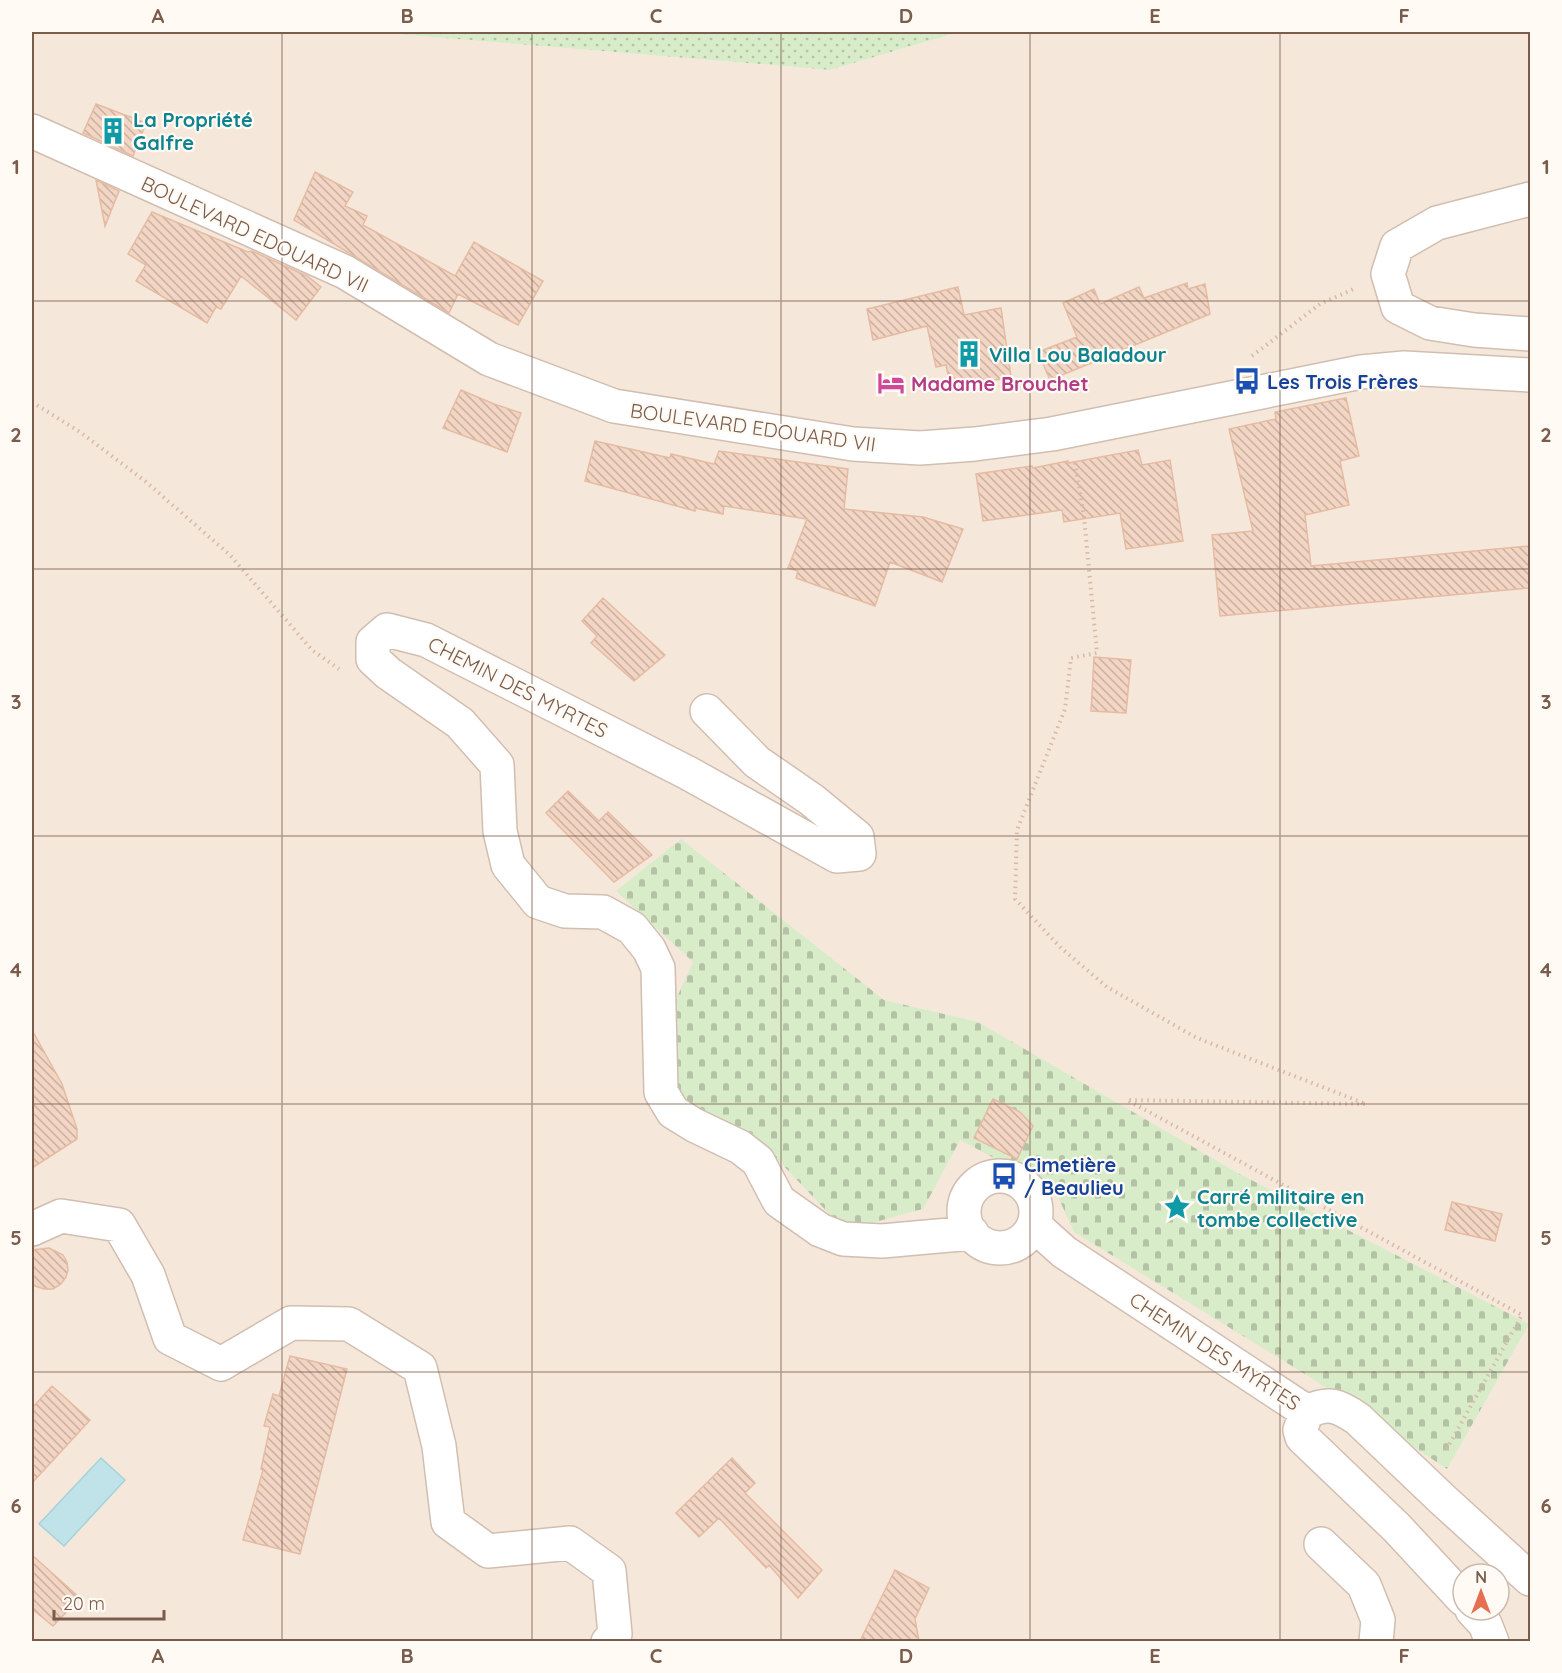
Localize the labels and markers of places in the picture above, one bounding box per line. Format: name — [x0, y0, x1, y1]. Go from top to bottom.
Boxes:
place label: La Propriété Galfre — [133, 107, 253, 155]
building icon: La Propriété Galfre — [98, 116, 128, 146]
building icon: Villa Lou Baladour — [954, 339, 984, 369]
place label: Villa Lou Baladour — [989, 342, 1167, 367]
bus stop icon: Les Trois Frères — [1232, 366, 1262, 396]
hotel icon: Madame Brouchet — [876, 368, 906, 398]
place label: Les Trois Frères — [1267, 369, 1418, 394]
place label: Madame Brouchet — [911, 371, 1089, 396]
place label: Cimetière / Beaulieu — [1024, 1152, 1124, 1200]
bus stop icon: Cimetière / Beaulieu — [989, 1161, 1019, 1191]
place label: Carré militaire en tombe collective — [1197, 1184, 1365, 1232]
place icon: Carré militaire en tombe collective — [1162, 1192, 1192, 1222]

